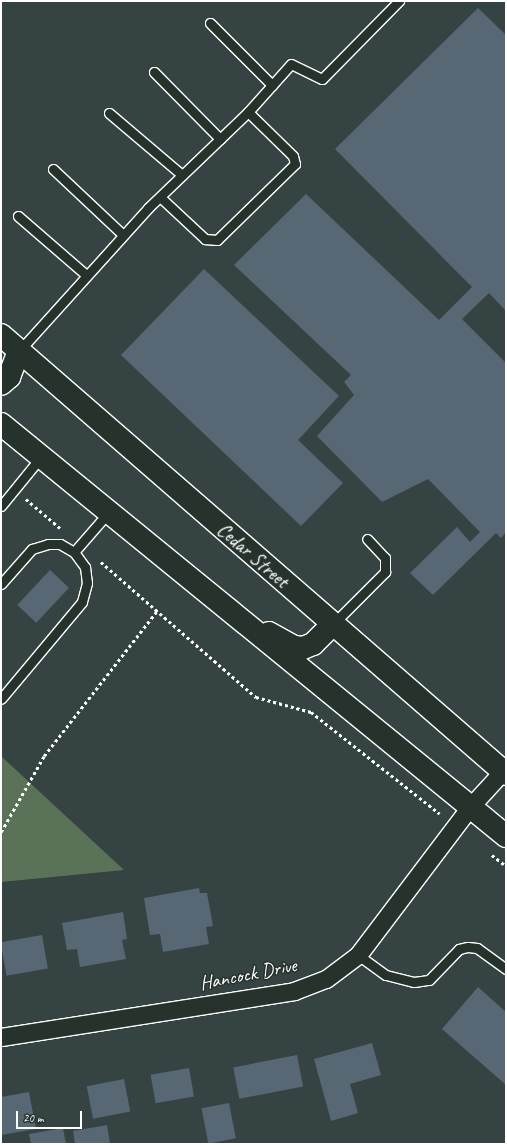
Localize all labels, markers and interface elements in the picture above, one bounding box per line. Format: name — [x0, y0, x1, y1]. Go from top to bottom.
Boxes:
street label: Cedar Street — [212, 517, 294, 593]
street label: Hancock Drive — [197, 953, 299, 995]
scale bar — [18, 1103, 84, 1129]
text: 20 m — [23, 1110, 43, 1126]

